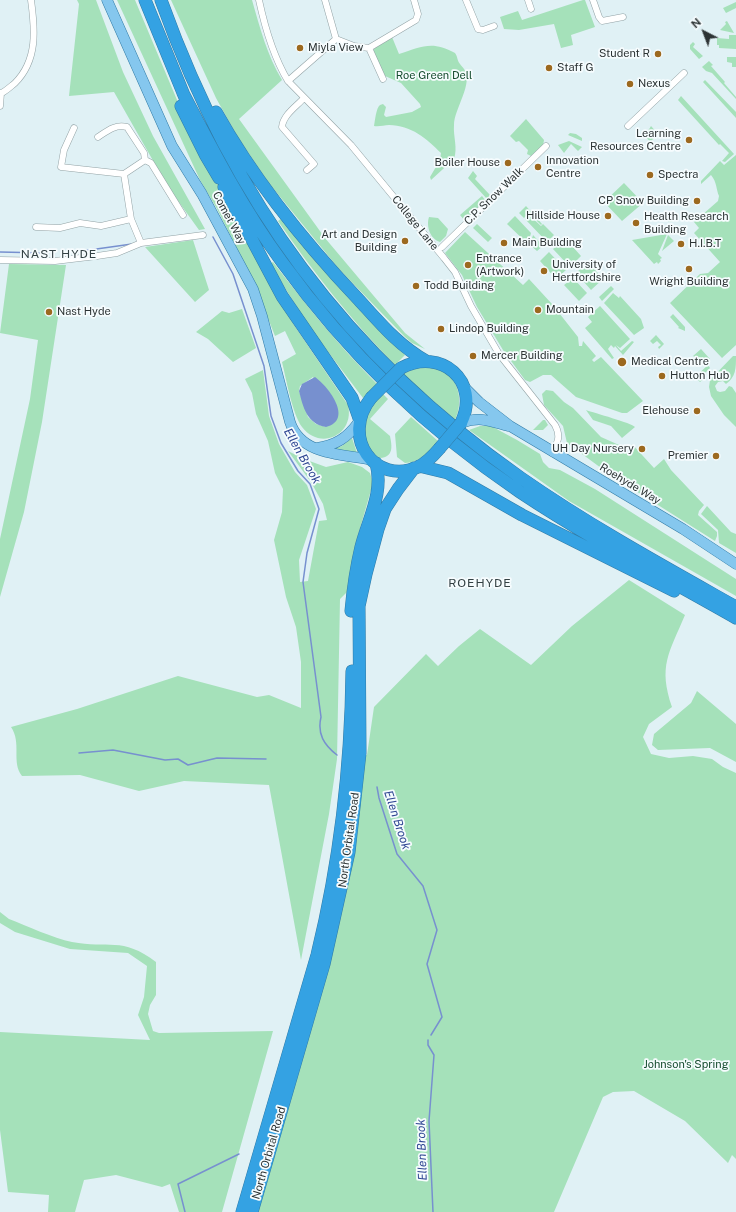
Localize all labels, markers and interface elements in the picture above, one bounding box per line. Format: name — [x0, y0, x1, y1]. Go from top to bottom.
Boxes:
north arrow — [684, 12, 724, 52]
text: N — [689, 16, 703, 30]
place label: Miyla View — [308, 41, 363, 55]
marker: Miyla View — [295, 43, 305, 53]
place label: Student R — [599, 47, 650, 61]
marker: Student R — [653, 49, 663, 59]
place label: Staff G — [557, 61, 593, 75]
marker: Staff G — [544, 63, 554, 73]
park label: Roe Green Dell — [396, 69, 472, 83]
place label: Nexus — [638, 77, 670, 91]
marker: Nexus — [625, 79, 635, 89]
place label: Learning Resources Centre — [590, 127, 681, 153]
marker: Learning Resources Centre — [684, 135, 694, 145]
place label: Innovation Centre — [546, 154, 599, 180]
place label: Boiler House — [435, 156, 500, 170]
marker: Boiler House — [503, 158, 513, 168]
marker: Innovation Centre — [533, 162, 543, 172]
street label: C.P. Snow Walk — [461, 164, 527, 228]
place label: Spectra — [658, 168, 698, 182]
marker: Spectra — [645, 170, 655, 180]
street label: Comet Way — [210, 189, 248, 247]
street label: College Lane — [389, 193, 441, 253]
place label: CP Snow Building — [598, 194, 689, 208]
marker: CP Snow Building — [692, 196, 702, 206]
place label: Hillside House — [526, 209, 600, 223]
place label: Health Research Building — [644, 210, 729, 236]
marker: Hillside House — [603, 211, 613, 221]
marker: Health Research Building — [631, 218, 641, 228]
place label: Art and Design Building — [321, 228, 397, 254]
marker: Art and Design Building — [400, 236, 410, 246]
place label: Main Building — [512, 236, 582, 250]
place label: H.I.B.T — [689, 237, 721, 251]
marker: Main Building — [499, 238, 509, 248]
marker: H.I.B.T — [676, 239, 686, 249]
district label: NAST HYDE — [21, 247, 97, 261]
place label: Entrance (Artwork) — [476, 252, 524, 278]
place label: University of Hertfordshire — [552, 258, 621, 284]
marker: Entrance (Artwork) — [463, 260, 473, 270]
marker: Wright Building — [684, 264, 694, 274]
marker: University of Hertfordshire — [539, 266, 549, 276]
place label: Wright Building — [649, 275, 729, 289]
place label: Todd Building — [424, 279, 494, 293]
marker: Todd Building — [411, 281, 421, 291]
place label: Mountain — [546, 303, 594, 317]
place label: Nast Hyde — [57, 305, 111, 319]
marker: Mountain — [533, 305, 543, 315]
marker: Nast Hyde — [44, 307, 54, 317]
place label: Lindop Building — [449, 322, 529, 336]
marker: Lindop Building — [436, 324, 446, 334]
place label: Mercer Building — [481, 349, 563, 363]
marker: Mercer Building — [468, 351, 478, 361]
place label: Medical Centre — [631, 355, 709, 369]
marker: Medical Centre — [616, 356, 628, 368]
place label: Hutton Hub — [670, 369, 729, 383]
marker: Hutton Hub — [657, 371, 667, 381]
place label: Elehouse — [642, 404, 689, 418]
marker: Elehouse — [692, 406, 702, 416]
water label: Ellen Brook — [280, 426, 324, 486]
place label: UH Day Nursery — [552, 442, 634, 456]
marker: UH Day Nursery — [637, 444, 647, 454]
place label: Premier — [668, 449, 708, 463]
marker: Premier — [711, 451, 721, 461]
street label: Roehyde Way — [597, 461, 663, 507]
district label: ROEHYDE — [448, 576, 512, 590]
water label: Ellen Brook — [381, 789, 413, 851]
street label: North Orbital Road — [336, 792, 362, 888]
park label: Johnson's Spring — [643, 1058, 729, 1072]
street label: North Orbital Road — [249, 1105, 289, 1201]
water label: Ellen Brook — [414, 1119, 430, 1181]

